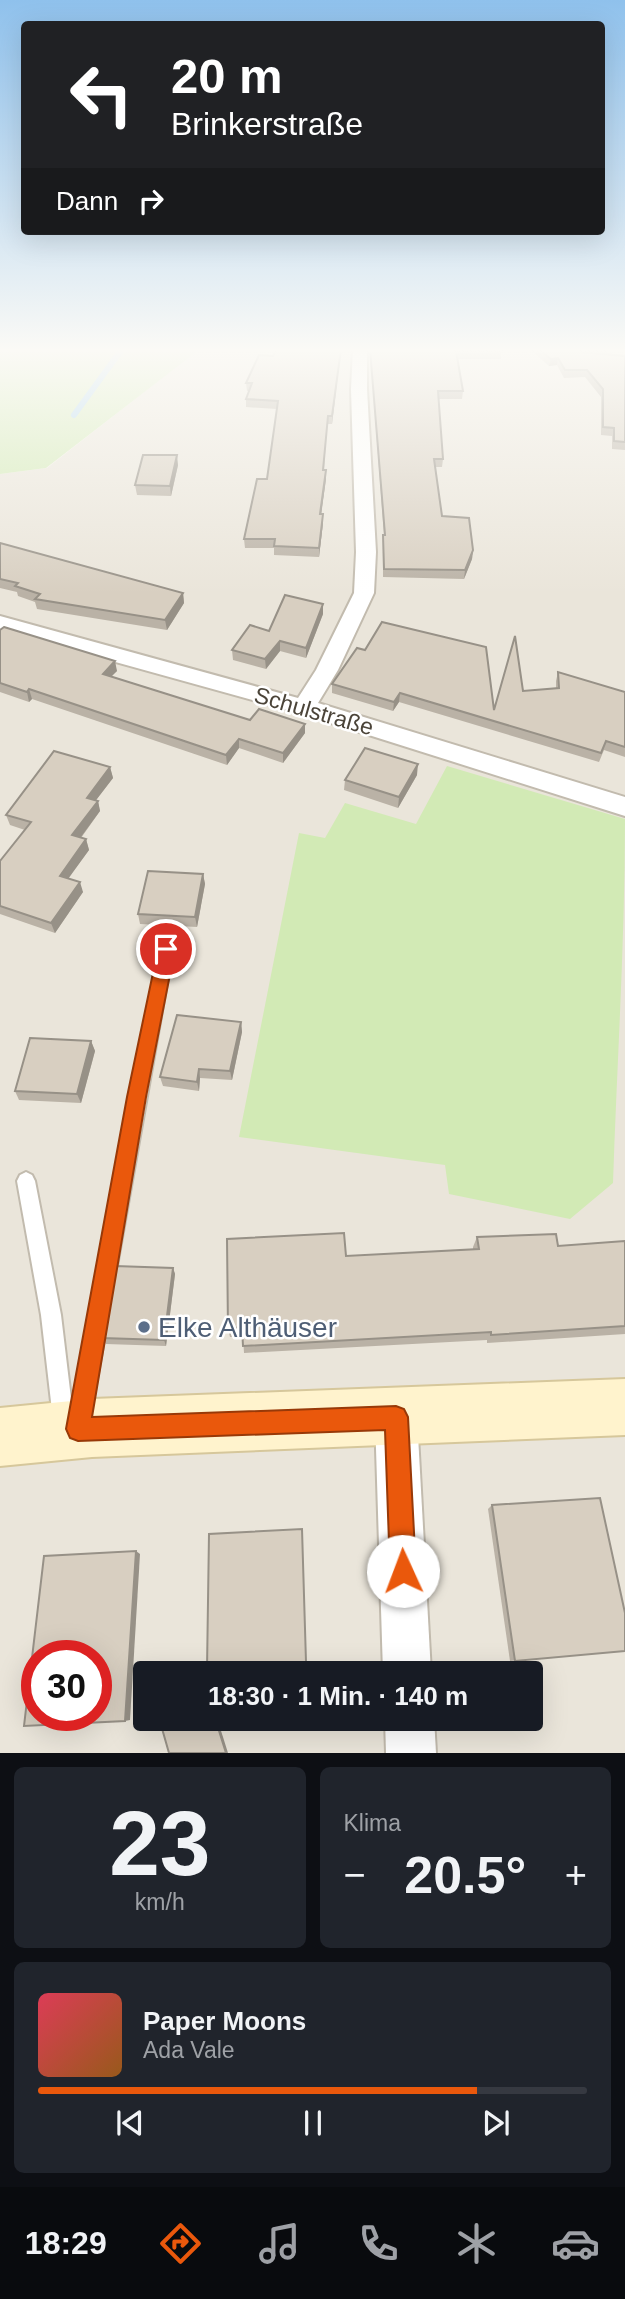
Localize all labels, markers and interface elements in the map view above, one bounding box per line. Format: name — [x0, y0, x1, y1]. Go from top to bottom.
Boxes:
icon: left — [56, 49, 147, 140]
text: 20 m — [171, 49, 283, 103]
text: Brinkerstraße — [171, 106, 363, 142]
icon: right — [132, 182, 170, 220]
text: Dann — [56, 186, 118, 216]
street label: Schulstraße — [251, 682, 377, 740]
pin — [136, 919, 196, 979]
icon: arrive — [147, 930, 185, 968]
place label: Elke Althäuser — [158, 1312, 337, 1343]
marker: Elke Althäuser — [136, 1319, 152, 1335]
position arrow — [366, 1534, 440, 1608]
speed limit sign: 30 — [21, 1640, 112, 1731]
text: 18:30 · 1 Min. · 140 m — [208, 1681, 468, 1711]
text: 23 — [109, 1793, 210, 1894]
text: Klima — [344, 1810, 401, 1836]
text: 20.5° — [404, 1846, 526, 1904]
text: − — [344, 1854, 366, 1896]
text: + — [565, 1854, 587, 1896]
text: km/h — [135, 1889, 185, 1915]
text: Paper Moons — [143, 2006, 306, 2036]
text: Ada Vale — [143, 2037, 235, 2063]
icon: previous — [111, 2104, 149, 2142]
icon: pause — [294, 2104, 332, 2142]
icon: next — [477, 2104, 515, 2142]
icon: directions — [156, 2219, 205, 2268]
icon: music — [255, 2219, 304, 2268]
icon: phone — [354, 2219, 403, 2268]
icon: climate — [452, 2219, 501, 2268]
icon: car — [551, 2219, 600, 2268]
text: 18:29 — [25, 2225, 107, 2261]

